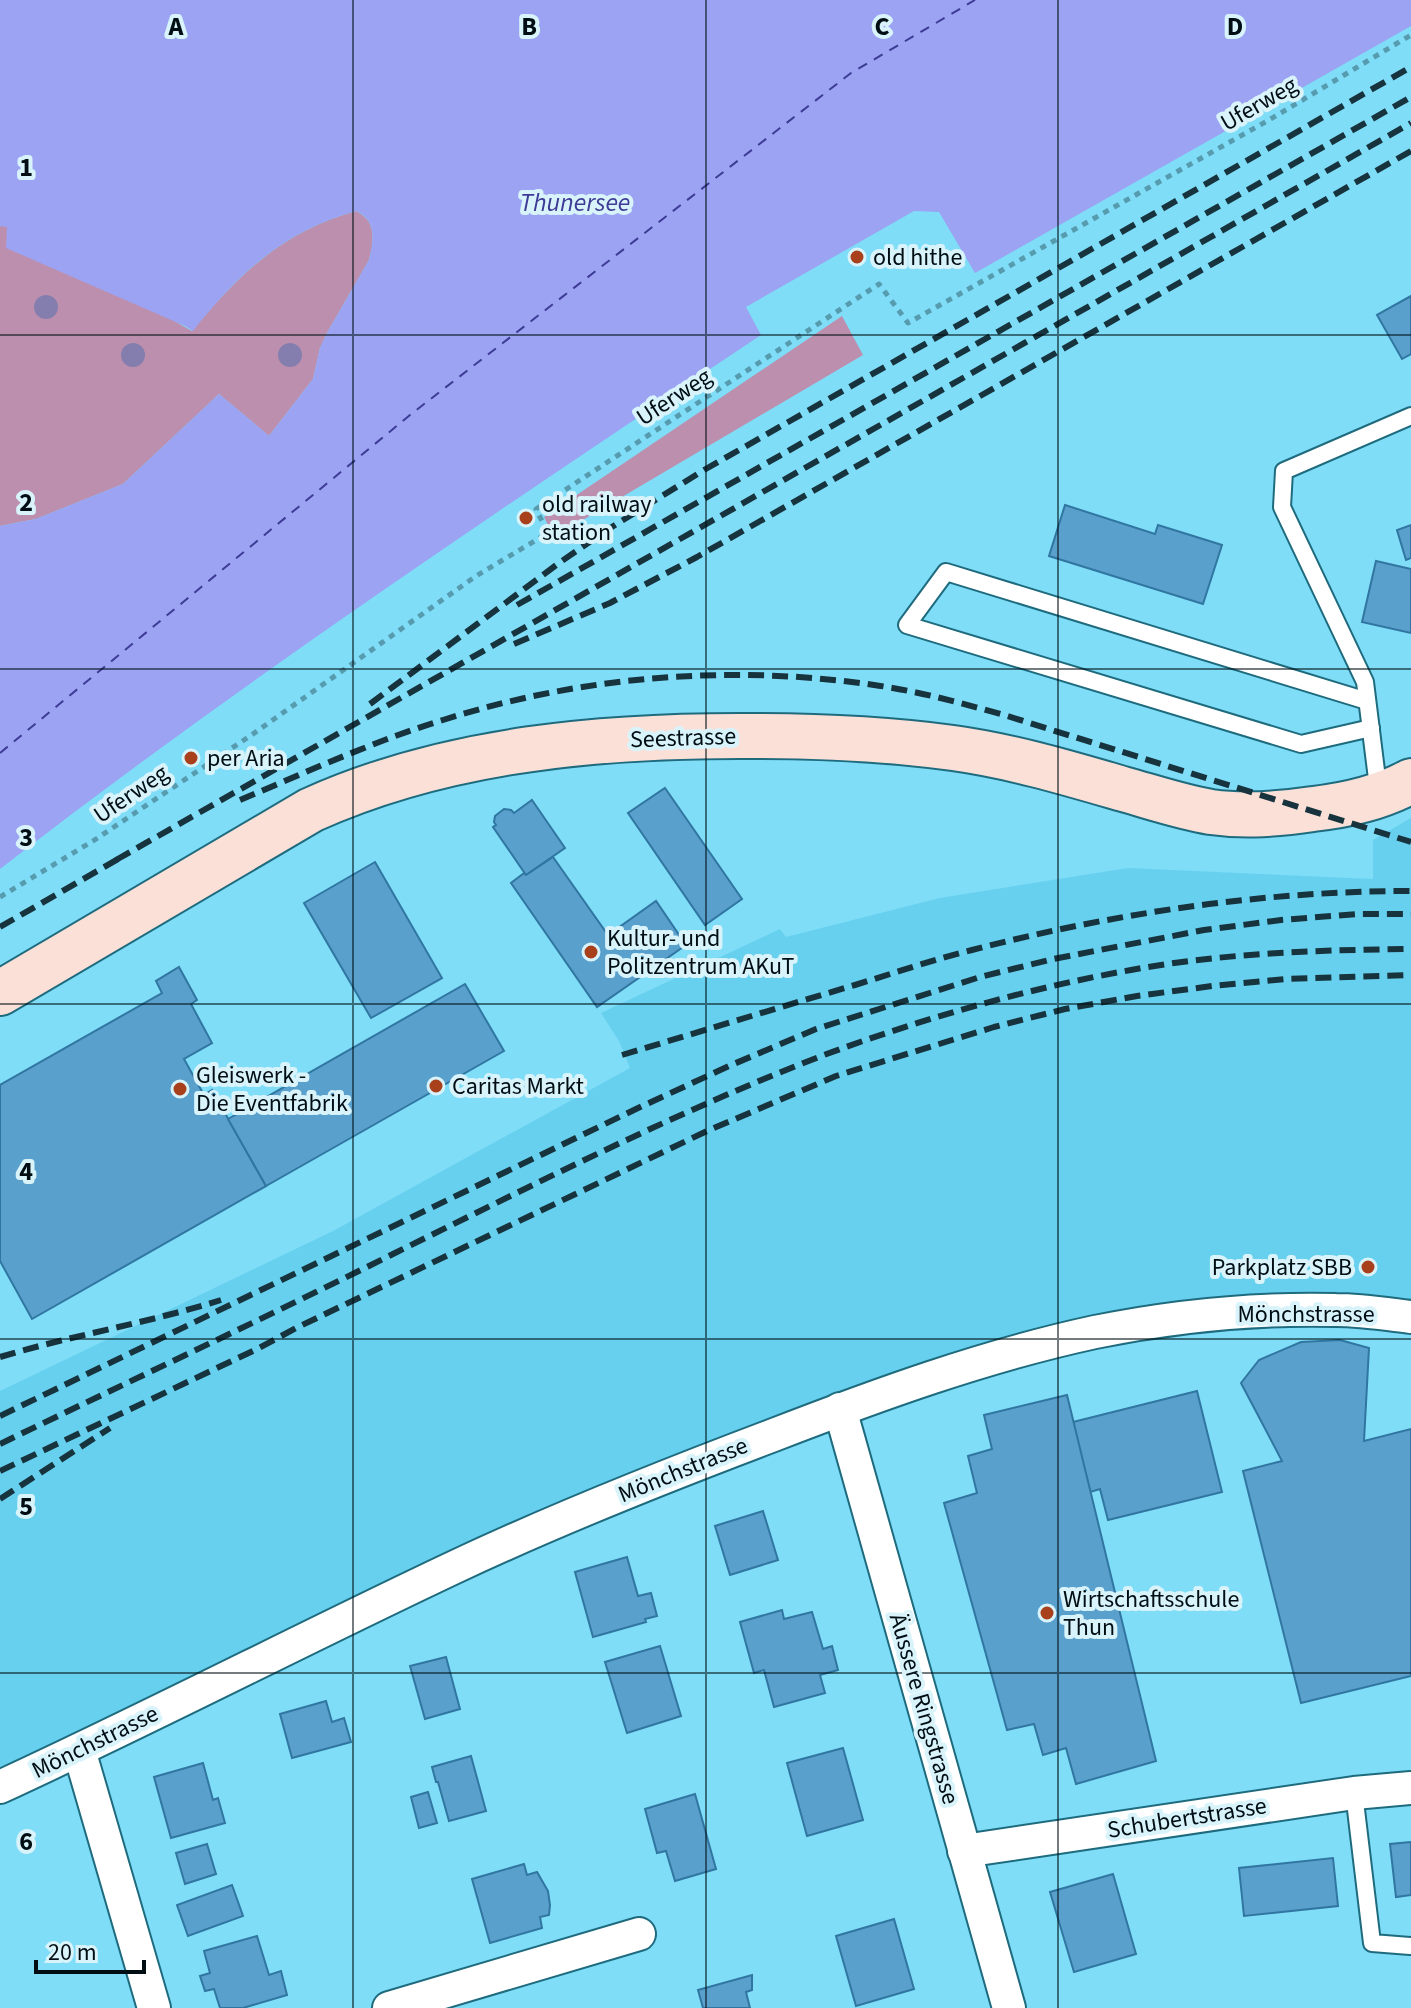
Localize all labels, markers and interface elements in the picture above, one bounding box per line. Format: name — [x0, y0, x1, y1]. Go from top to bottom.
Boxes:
text: A — [168, 8, 185, 45]
text: B — [521, 8, 537, 45]
text: C — [874, 8, 890, 45]
text: D — [1227, 8, 1243, 45]
street label: Uferweg — [1214, 68, 1304, 140]
text: 1 — [19, 149, 33, 186]
water label: Thunersee — [520, 184, 630, 221]
place label: old hithe — [873, 240, 962, 275]
marker: old hithe — [848, 248, 866, 266]
street label: Uferweg — [629, 359, 719, 435]
text: 2 — [19, 484, 33, 521]
place label: old railway station — [542, 487, 651, 550]
marker: old railway station — [517, 509, 535, 527]
street label: Seestrasse — [629, 719, 737, 757]
place label: per Aria — [207, 741, 285, 776]
marker: per Aria — [182, 749, 200, 767]
street label: Uferweg — [86, 756, 176, 832]
text: 3 — [19, 819, 33, 856]
place label: Kultur- und Politzentrum AKuT — [607, 921, 795, 984]
marker: Kultur- und Politzentrum AKuT — [582, 943, 600, 961]
place label: Gleiswerk - Die Eventfabrik — [196, 1058, 348, 1121]
place label: Caritas Markt — [452, 1069, 584, 1104]
marker: Caritas Markt — [427, 1077, 445, 1095]
marker: Gleiswerk - Die Eventfabrik — [171, 1080, 189, 1098]
text: 4 — [19, 1153, 33, 1190]
place label: Parkplatz SBB — [1212, 1250, 1352, 1285]
marker: Parkplatz SBB — [1359, 1258, 1377, 1276]
street label: Mönchstrasse — [1237, 1297, 1375, 1332]
street label: Mönchstrasse — [613, 1428, 753, 1512]
text: 5 — [19, 1488, 33, 1525]
place label: Wirtschaftsschule Thun — [1063, 1582, 1239, 1645]
marker: Wirtschaftsschule Thun — [1038, 1604, 1056, 1622]
street label: Äussere Ringstrasse — [880, 1609, 968, 1809]
street label: Mönchstrasse — [26, 1696, 164, 1788]
street label: Schubertstrasse — [1105, 1788, 1269, 1848]
text: 6 — [19, 1823, 33, 1860]
scale bar — [36, 1924, 144, 1974]
text: 20 m — [48, 1935, 97, 1970]

